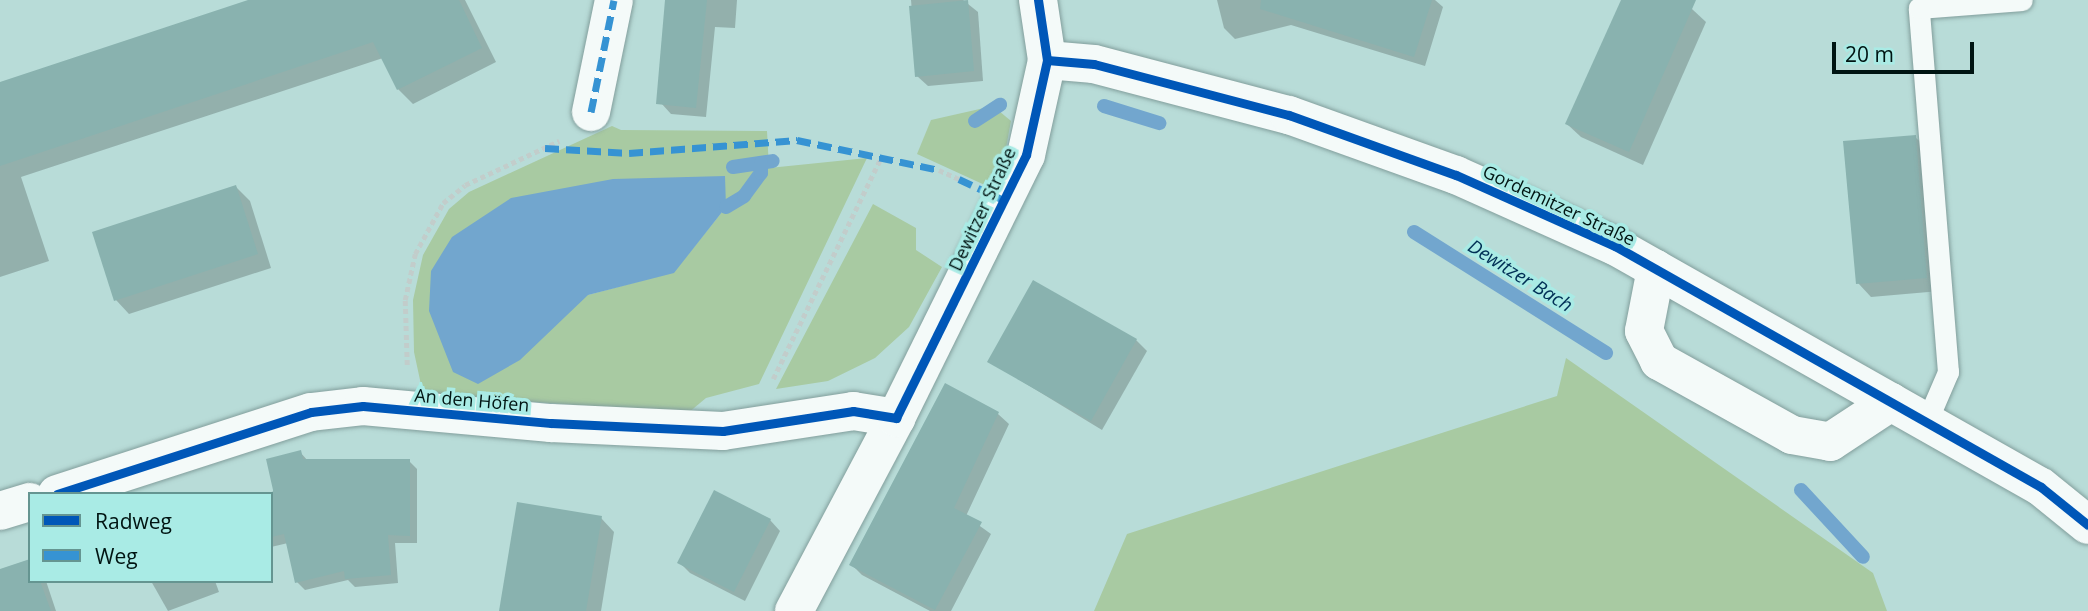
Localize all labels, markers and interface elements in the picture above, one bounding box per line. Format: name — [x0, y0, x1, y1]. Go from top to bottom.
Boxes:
scale bar — [1836, 28, 1978, 72]
text: 20 m — [1845, 40, 1894, 68]
street label: Dewitzer Straße — [944, 144, 1020, 274]
street label: Gordemitzer Straße — [1479, 160, 1639, 250]
water label: Dewitzer Bach — [1464, 235, 1576, 317]
street label: An den Höfen — [414, 384, 530, 416]
legend — [28, 492, 273, 583]
text: Radweg — [95, 507, 172, 535]
text: Weg — [95, 542, 138, 570]

